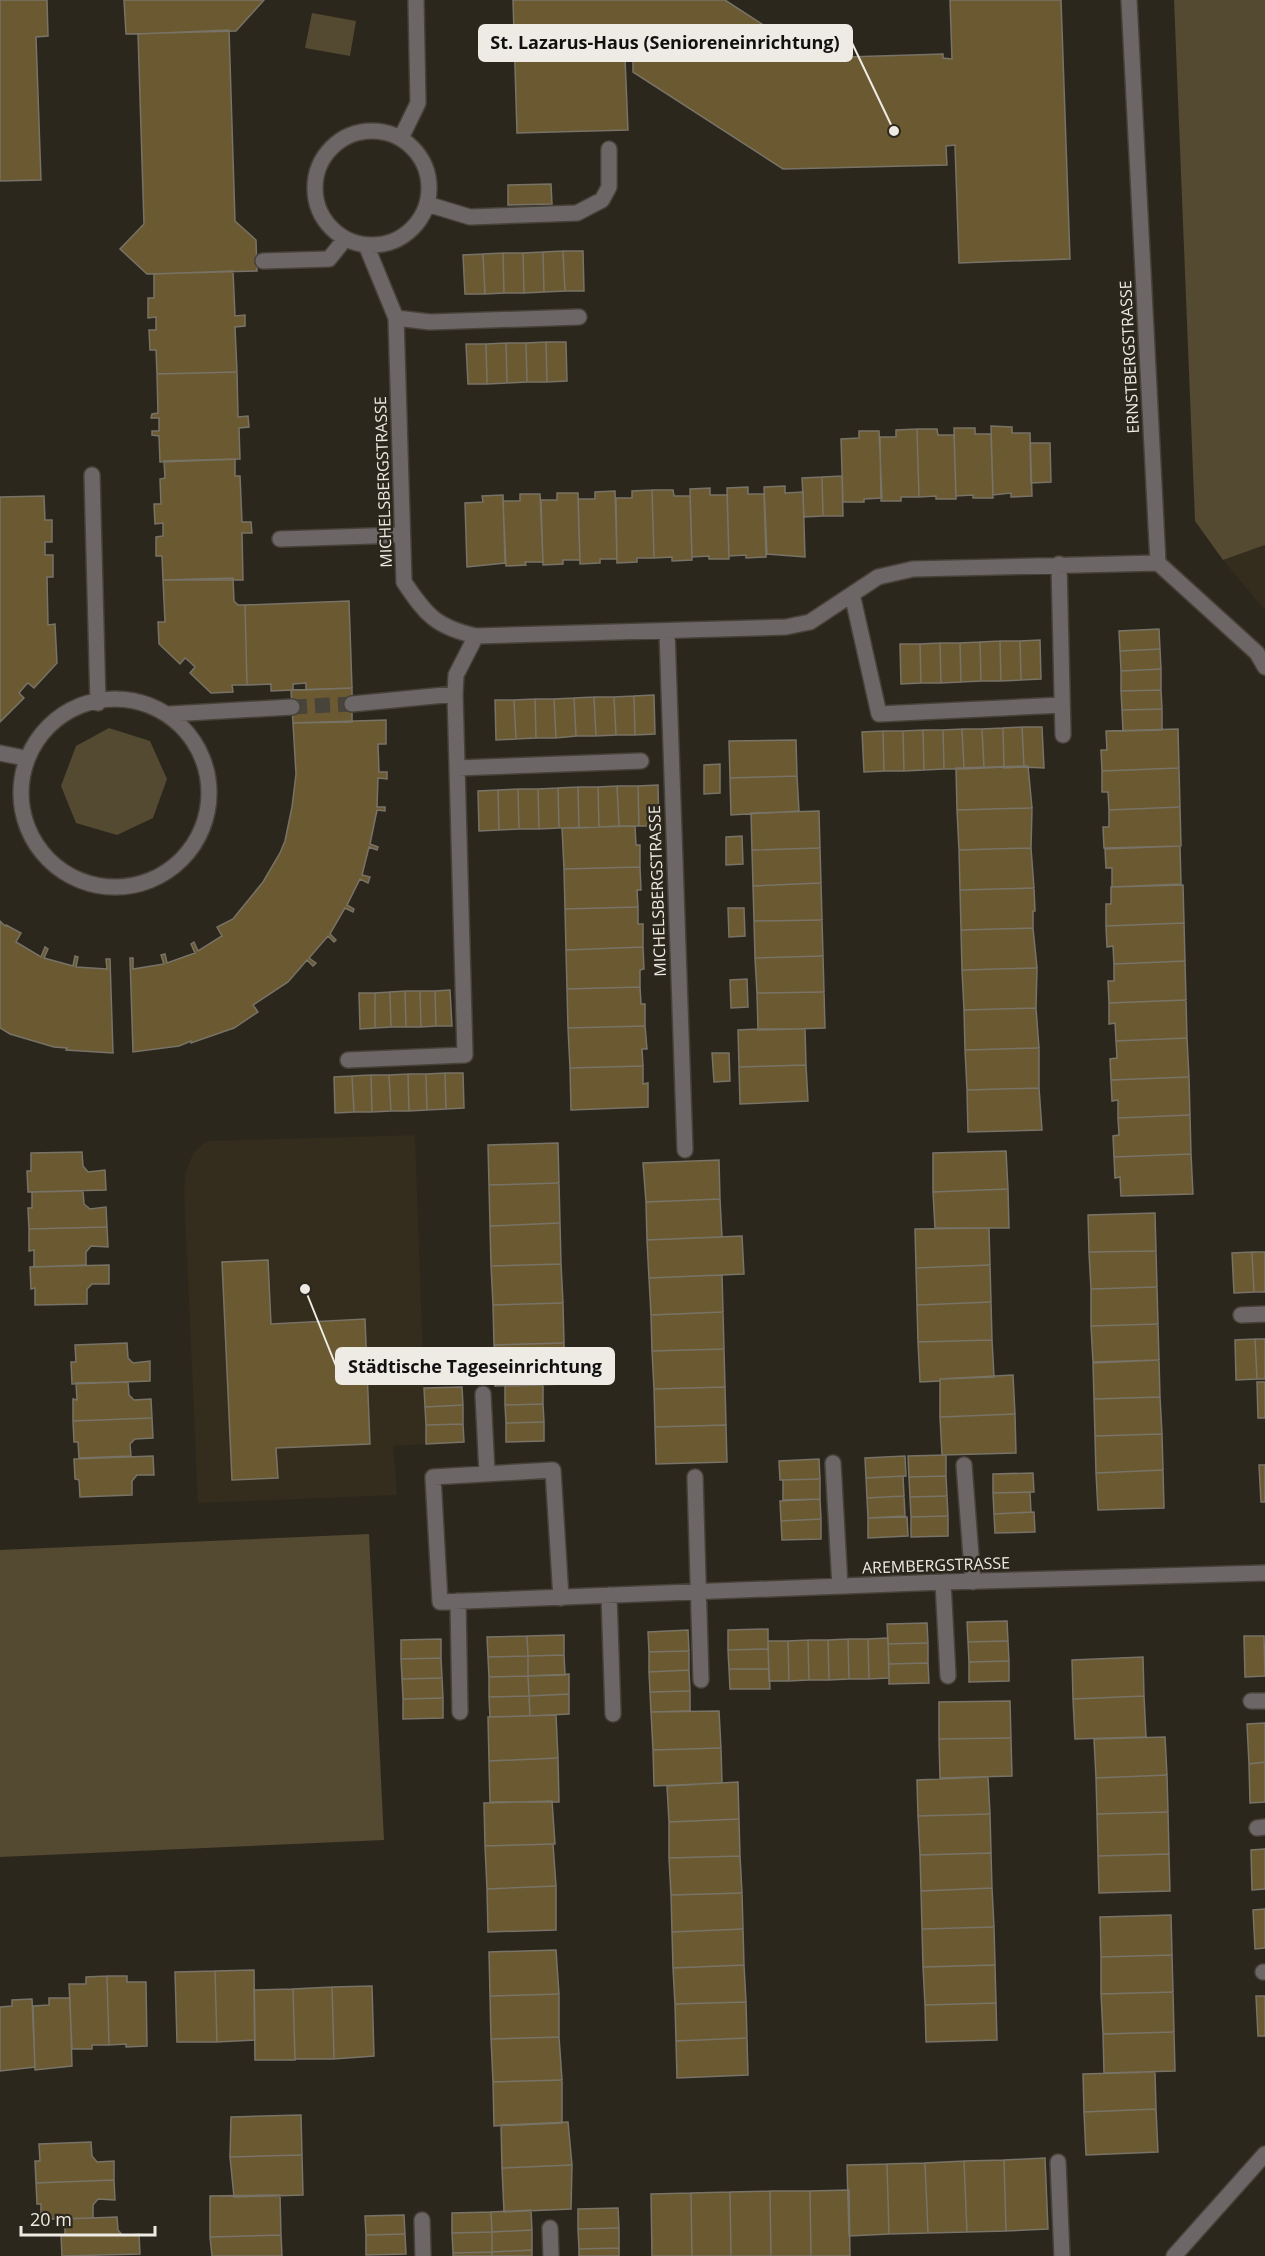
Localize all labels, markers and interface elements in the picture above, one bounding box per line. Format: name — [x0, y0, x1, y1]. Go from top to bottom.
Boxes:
callout: St. Lazarus-Haus (Senioreneinrichtung) — [479, 25, 852, 61]
text: St. Lazarus-Haus (Senioreneinrichtung) — [490, 30, 840, 54]
street label: ERNSTBERGSTRASSE — [1114, 280, 1144, 434]
street label: MICHELSBERGSTRASSE — [369, 396, 397, 568]
street label: MICHELSBERGSTRASSE — [643, 805, 671, 977]
callout: Städtische Tageseinrichtung — [336, 1348, 614, 1384]
text: Städtische Tageseinrichtung — [348, 1354, 602, 1378]
street label: AREMBERGSTRASSE — [862, 1551, 1010, 1579]
scale bar — [21, 2199, 154, 2237]
text: 20 m — [30, 2207, 72, 2231]

